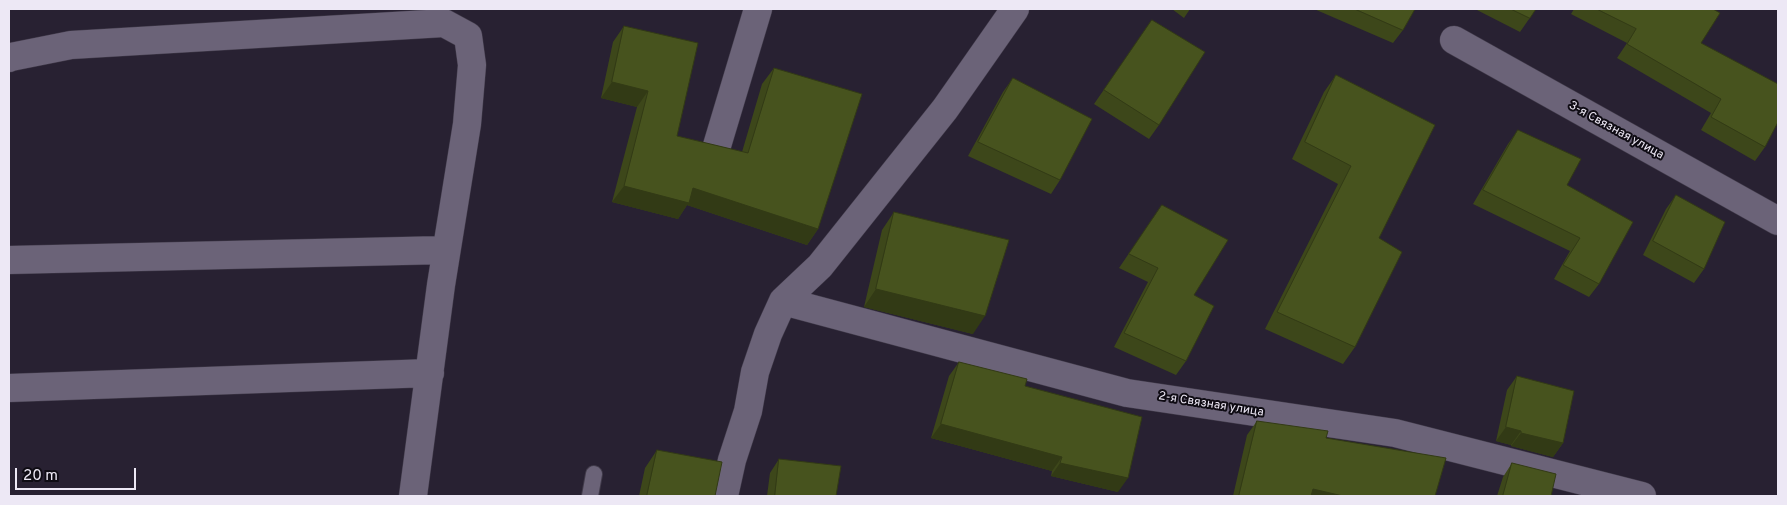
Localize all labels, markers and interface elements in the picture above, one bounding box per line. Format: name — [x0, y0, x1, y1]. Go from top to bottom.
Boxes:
street label: 3-я Связная улица — [1566, 99, 1666, 163]
street label: 2-я Связная улица — [1157, 390, 1265, 420]
scale bar — [18, 458, 139, 490]
text: 20 m — [23, 467, 58, 486]

